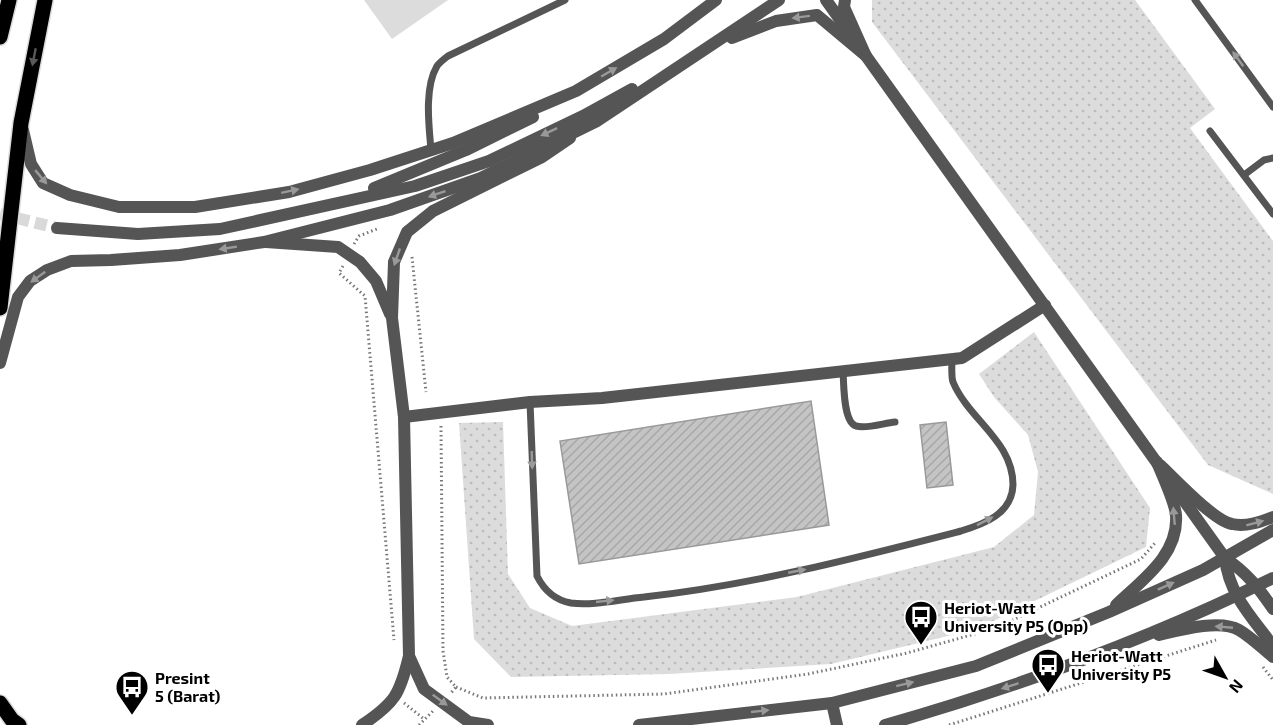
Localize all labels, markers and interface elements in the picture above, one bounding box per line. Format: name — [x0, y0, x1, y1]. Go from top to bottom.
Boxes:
one-way arrow — [792, 13, 811, 22]
one-way arrow — [29, 48, 38, 67]
one-way arrow — [1233, 52, 1245, 67]
one-way arrow — [601, 66, 617, 77]
one-way arrow — [540, 128, 557, 137]
one-way arrow — [34, 169, 47, 185]
one-way arrow — [281, 186, 300, 195]
one-way arrow — [428, 189, 446, 199]
one-way arrow — [218, 243, 237, 252]
one-way arrow — [392, 248, 401, 266]
one-way arrow — [30, 271, 46, 283]
one-way arrow — [528, 450, 537, 469]
one-way arrow — [1169, 506, 1179, 525]
one-way arrow — [977, 517, 994, 526]
one-way arrow — [1245, 517, 1264, 527]
one-way arrow — [788, 566, 807, 575]
one-way arrow — [1157, 582, 1174, 591]
one-way arrow — [595, 596, 614, 606]
place label: Heriot-Watt University P5 (Opp) — [944, 598, 1088, 636]
bus stop icon: Heriot-Watt University P5 (Opp) — [903, 599, 939, 646]
one-way arrow — [1215, 622, 1234, 632]
place label: Heriot-Watt University P5 — [1071, 646, 1171, 684]
bus stop icon: Heriot-Watt University P5 — [1030, 647, 1066, 694]
north arrow — [1195, 647, 1255, 707]
place label: Presint 5 (Barat) — [155, 668, 220, 705]
bus stop icon: Presint 5 (Barat) — [114, 669, 150, 716]
text: N — [1226, 676, 1248, 697]
one-way arrow — [896, 679, 914, 689]
one-way arrow — [1001, 682, 1019, 691]
one-way arrow — [431, 694, 447, 706]
one-way arrow — [751, 706, 770, 716]

